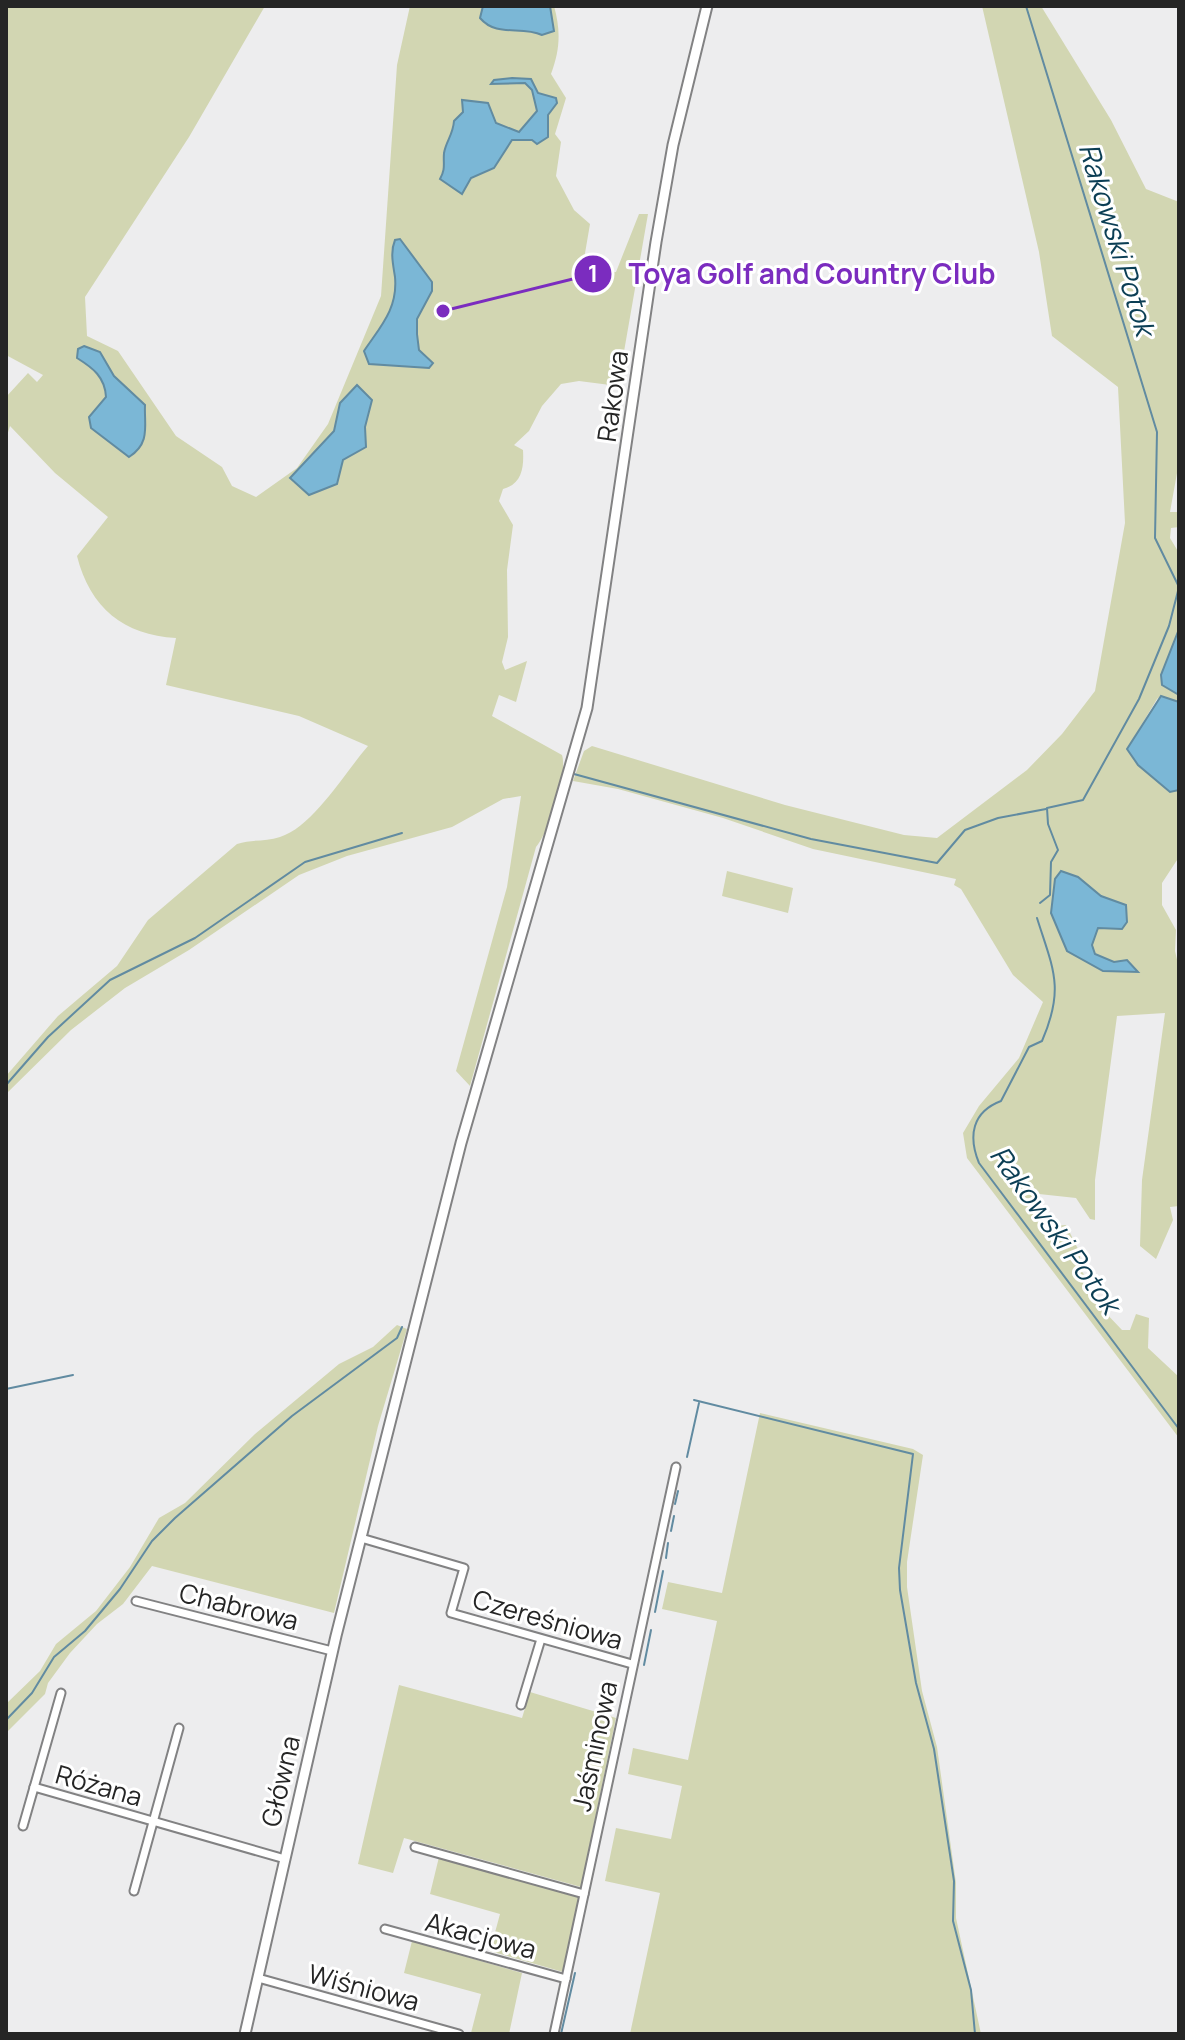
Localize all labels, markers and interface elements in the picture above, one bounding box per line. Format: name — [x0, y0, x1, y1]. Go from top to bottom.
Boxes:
water label: Rakowski Potok — [1071, 138, 1166, 344]
callout: Toya Golf and Country Club — [573, 248, 1012, 300]
text: Toya Golf and Country Club — [629, 254, 995, 292]
text: 1 — [588, 256, 598, 289]
street label: Rakowa — [588, 348, 636, 444]
water label: Rakowski Potok — [982, 1137, 1132, 1324]
street label: Chabrowa — [176, 1574, 302, 1638]
street label: Czereśniowa — [469, 1580, 627, 1658]
street label: Jaśminowa — [563, 1678, 625, 1814]
street label: Główna — [252, 1732, 308, 1830]
street label: Różana — [51, 1755, 147, 1815]
street label: Akacjowa — [422, 1903, 540, 1967]
street label: Wiśniowa — [305, 1955, 423, 2019]

